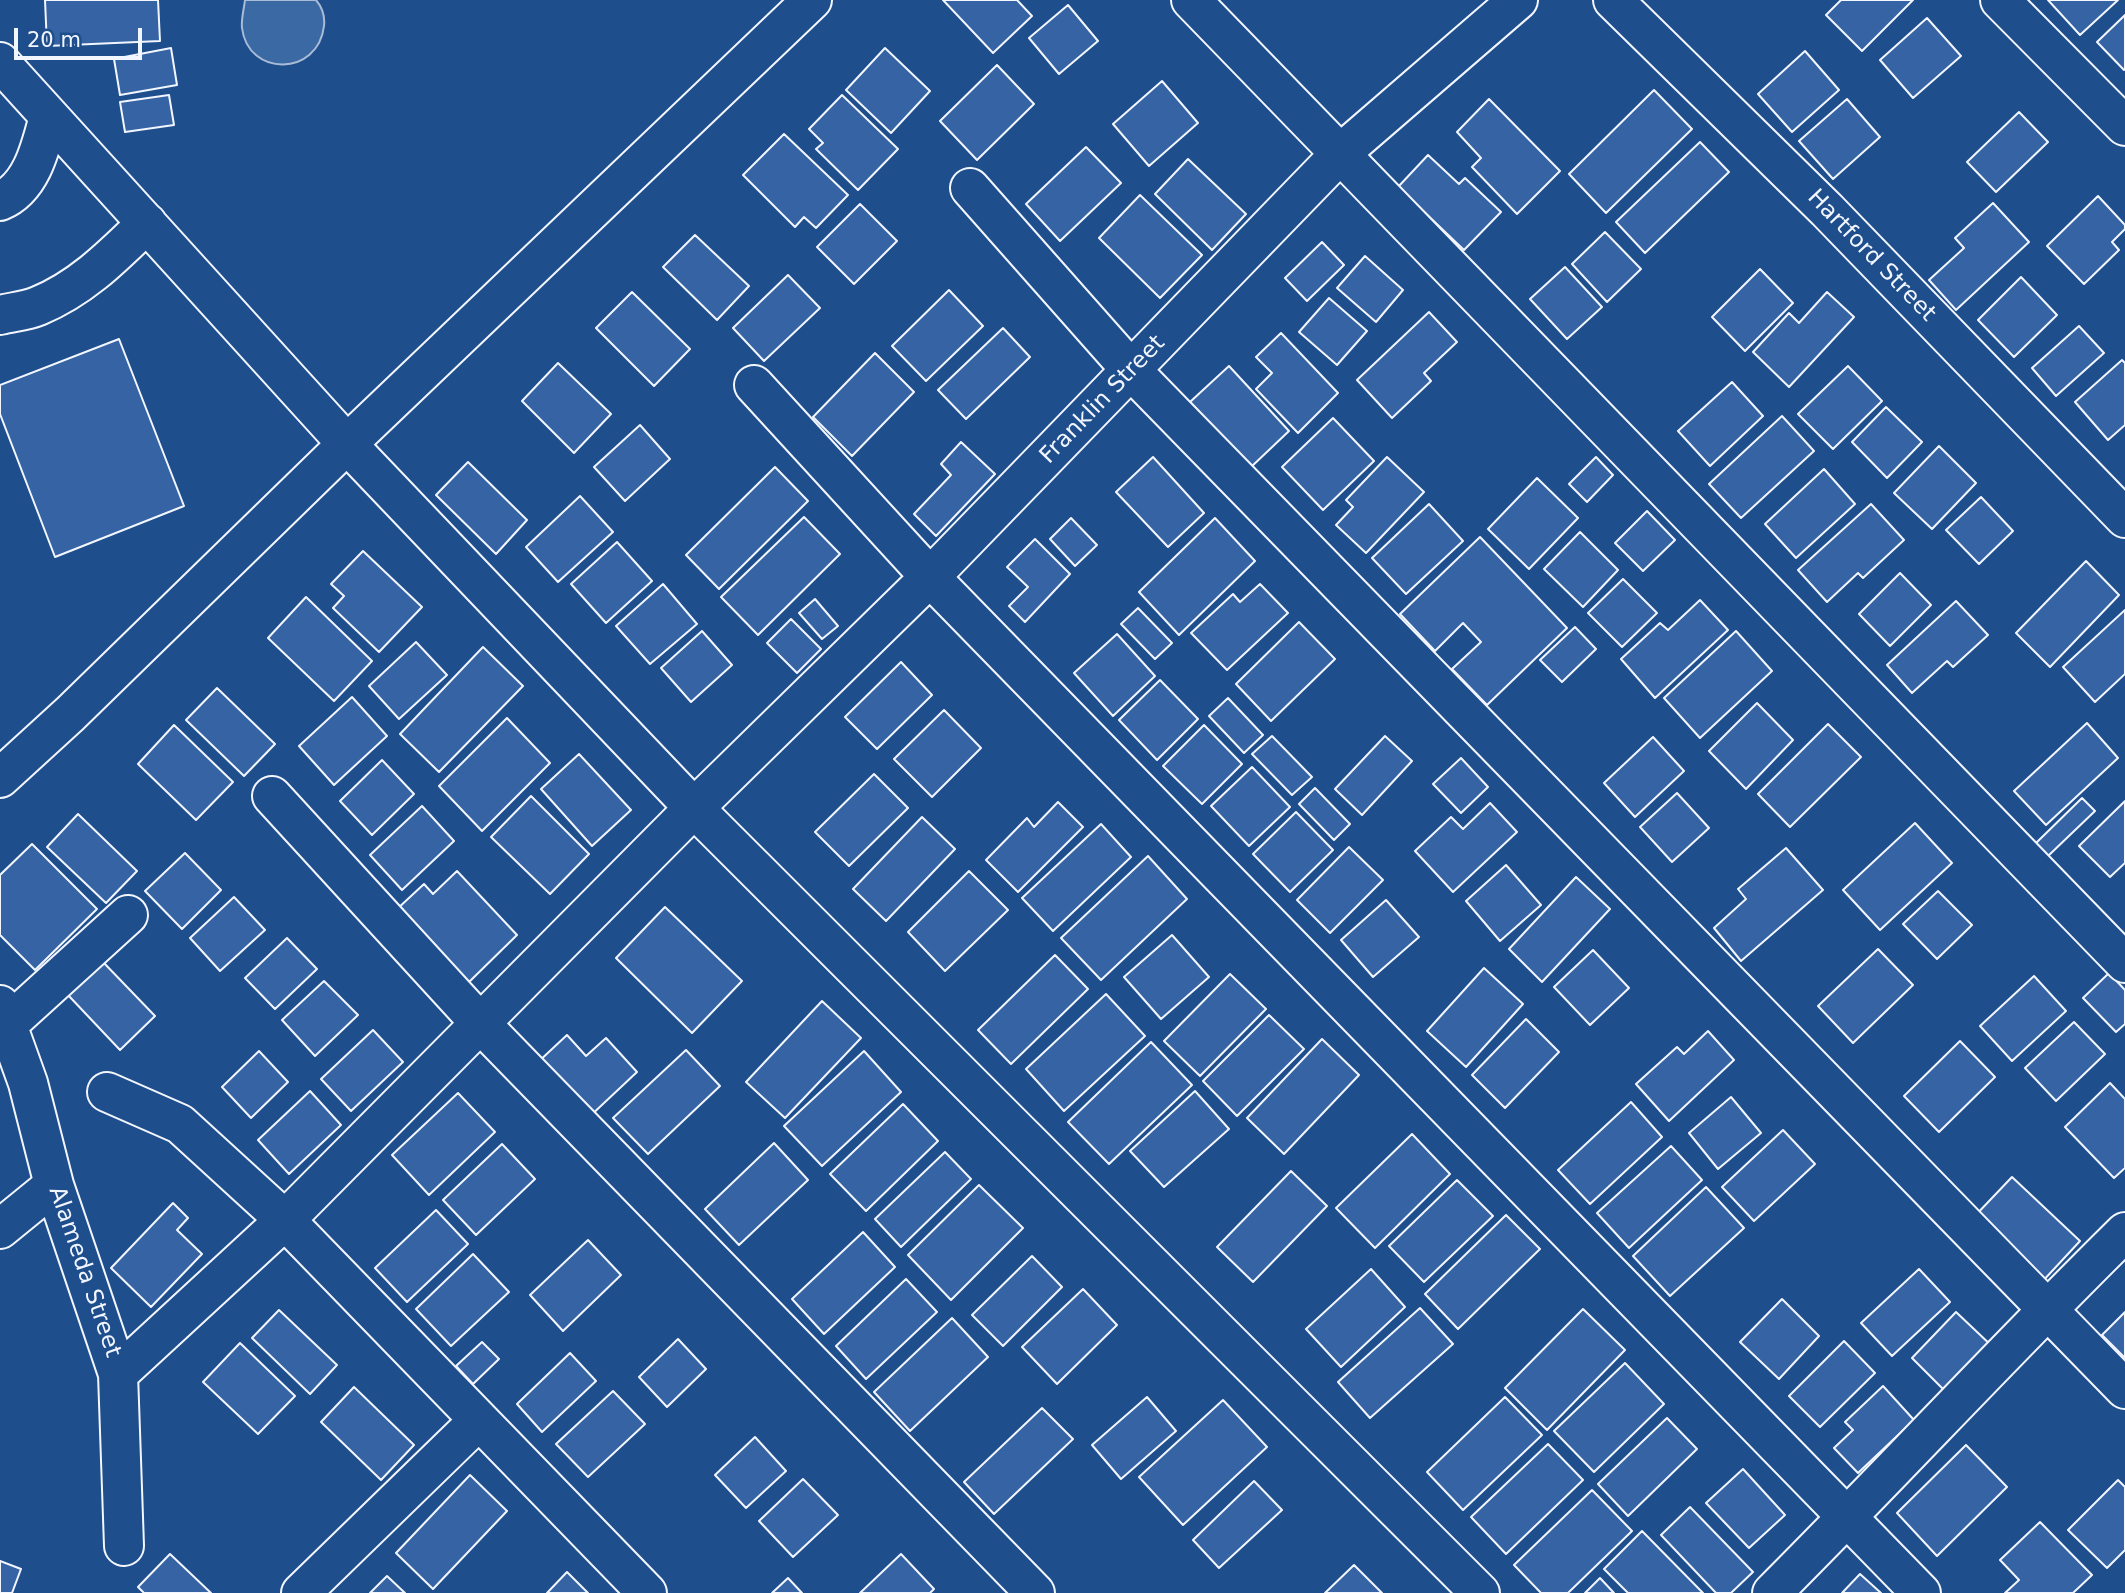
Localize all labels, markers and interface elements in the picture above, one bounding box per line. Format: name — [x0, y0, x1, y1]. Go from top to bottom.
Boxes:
scale bar — [18, 14, 145, 58]
text: 20 m — [27, 28, 81, 52]
street label: Hartford Street — [1801, 184, 1941, 328]
street label: Franklin Street — [1035, 330, 1171, 470]
street label: Alameda Street — [42, 1183, 126, 1361]

